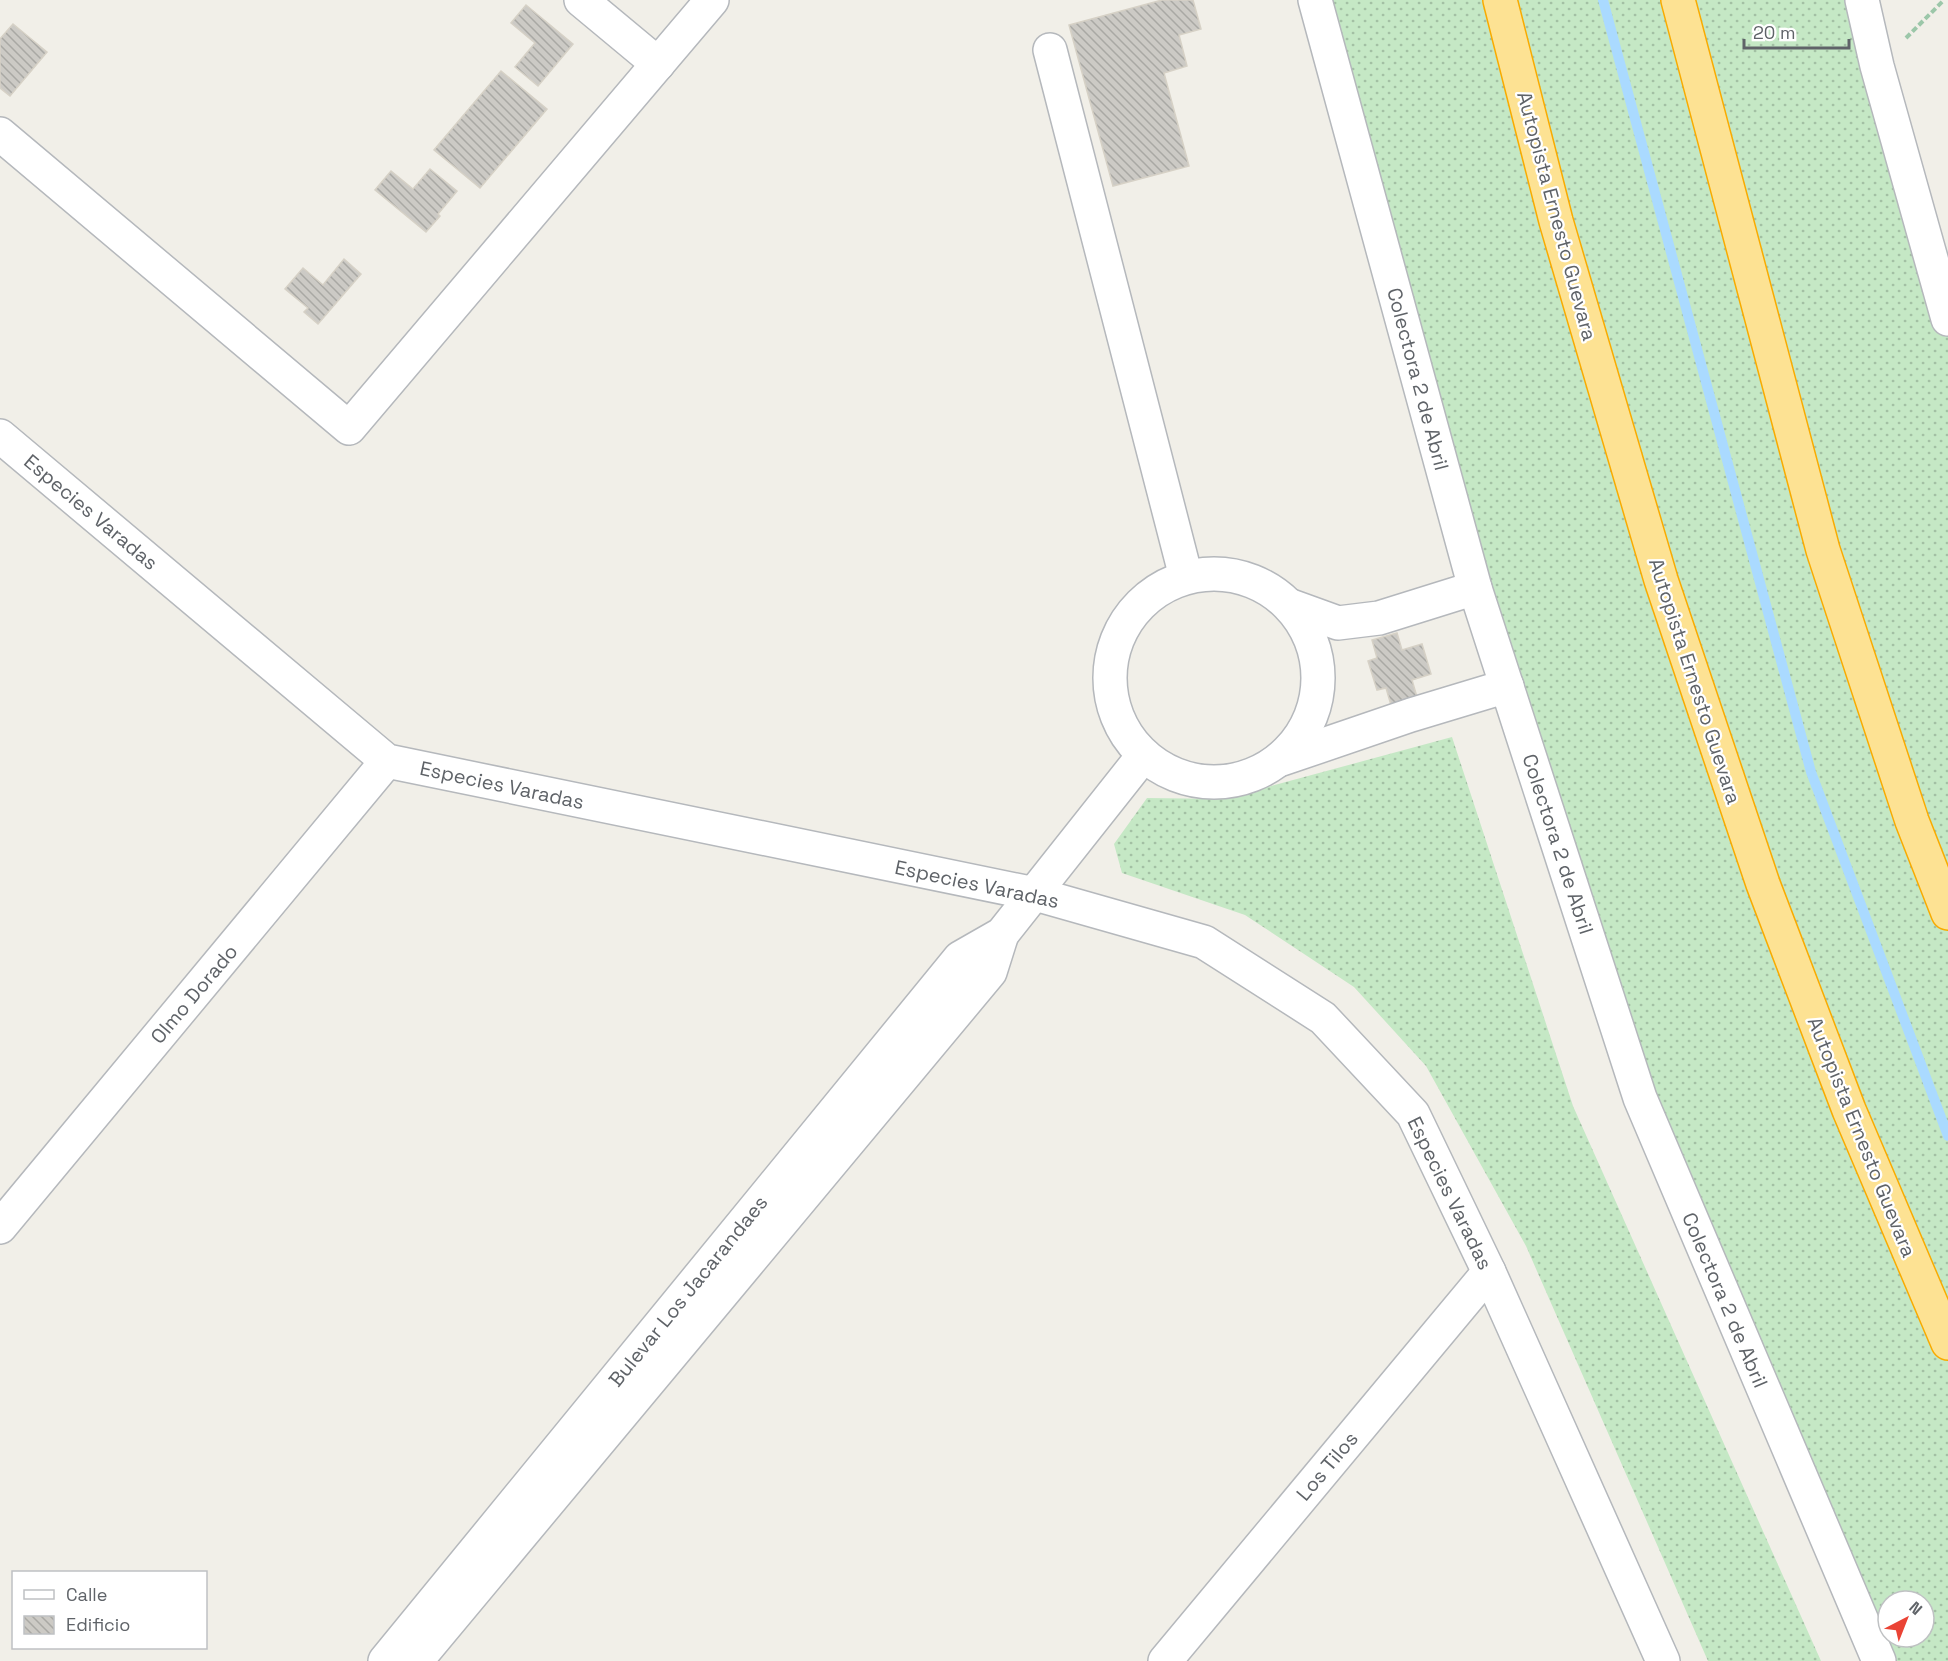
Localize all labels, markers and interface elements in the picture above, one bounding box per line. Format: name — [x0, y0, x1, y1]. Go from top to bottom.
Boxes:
scale bar — [1744, 12, 1849, 50]
text: 20 m — [1753, 21, 1796, 44]
street label: Autopista Ernesto Guevara — [1511, 89, 1603, 343]
street label: Colectora 2 de Abril — [1381, 285, 1455, 473]
street label: Especies Varadas — [19, 448, 163, 576]
street label: Autopista Ernesto Guevara — [1643, 555, 1747, 807]
street label: Colectora 2 de Abril — [1517, 751, 1599, 937]
street label: Especies Varadas — [418, 755, 586, 815]
street label: Especies Varadas — [893, 854, 1061, 914]
street label: Olmo Dorado — [145, 939, 243, 1049]
street label: Autopista Ernesto Guevara — [1802, 1013, 1922, 1261]
street label: Especies Varadas — [1402, 1112, 1498, 1274]
street label: Bulevar Los Jacarandaes — [603, 1190, 773, 1392]
street label: Colectora 2 de Abril — [1676, 1208, 1774, 1392]
street label: Los Tilos — [1290, 1426, 1364, 1506]
legend — [12, 1571, 207, 1649]
text: Calle — [66, 1583, 107, 1606]
north arrow — [1876, 1589, 1936, 1649]
text: N — [1905, 1597, 1927, 1620]
text: Edificio — [66, 1613, 130, 1636]

